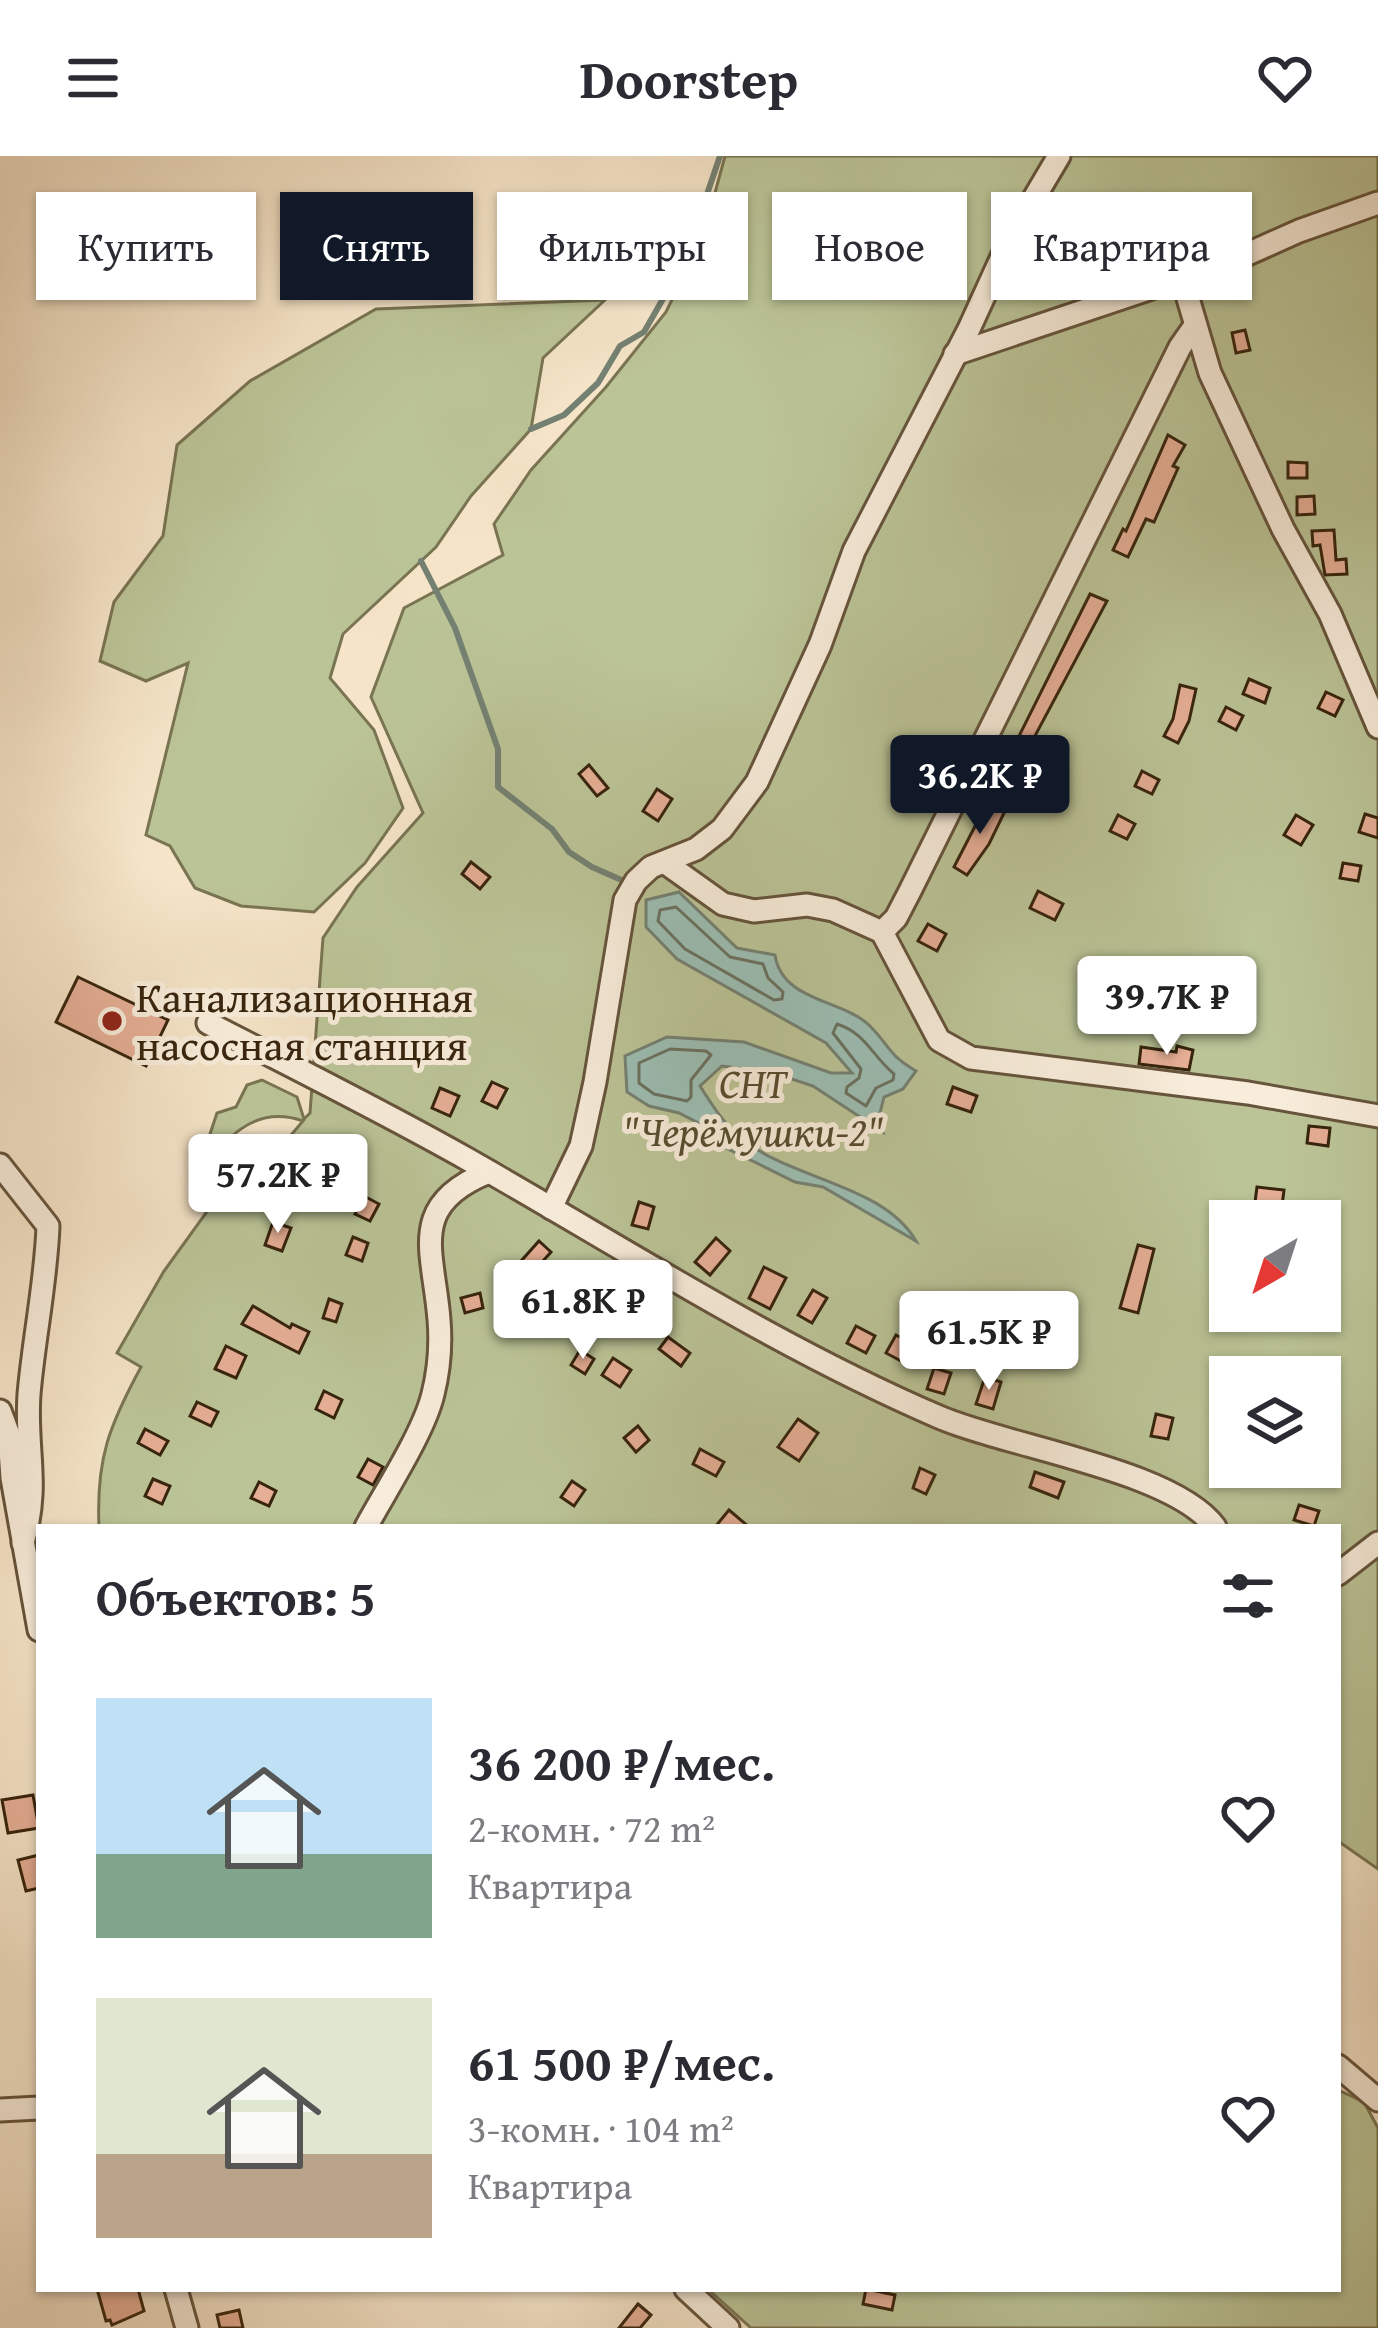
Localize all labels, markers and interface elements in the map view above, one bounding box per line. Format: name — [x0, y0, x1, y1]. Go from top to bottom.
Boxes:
text: Doorstep — [580, 39, 798, 118]
icon: menu — [60, 45, 126, 111]
icon: heart — [1252, 45, 1318, 111]
chip: Купить — [36, 192, 256, 300]
chip: Снять — [280, 192, 473, 300]
chip: Фильтры — [497, 192, 748, 300]
chip: Новое — [772, 192, 967, 300]
chip: Квартира — [991, 192, 1252, 300]
pin: 36.2K ₽ — [869, 735, 1091, 837]
text: 36.2K ₽ — [917, 745, 1043, 802]
pin: 39.7K ₽ — [1056, 956, 1278, 1058]
place label: Канализационная насосная станция — [136, 966, 473, 1075]
text: 39.7K ₽ — [1104, 966, 1230, 1023]
marker: Канализационная насосная станция — [99, 1008, 125, 1034]
park label: СНТ "Черёмушки-2" — [622, 1052, 884, 1161]
pin: 57.2K ₽ — [167, 1134, 389, 1236]
text: 57.2K ₽ — [215, 1144, 341, 1201]
north arrow — [1209, 1200, 1341, 1332]
map controls — [1209, 1200, 1341, 1488]
pin: 61.8K ₽ — [472, 1260, 694, 1362]
text: 61.8K ₽ — [520, 1270, 646, 1327]
pin: 61.5K ₽ — [878, 1291, 1100, 1393]
text: 61.5K ₽ — [926, 1301, 1052, 1358]
button: layers — [1209, 1356, 1341, 1488]
text: Объектов: 5 — [96, 1559, 376, 1634]
icon: filters — [1215, 1563, 1281, 1629]
text: 36 200 ₽/мес. — [468, 1724, 775, 1799]
icon: home — [192, 1746, 336, 1890]
icon: heart — [1215, 1785, 1281, 1851]
text: 2-комн. · 72 m² — [468, 1799, 715, 1856]
text: Квартира — [468, 1856, 632, 1913]
text: 61 500 ₽/мес. — [468, 2024, 775, 2099]
icon: home — [192, 2046, 336, 2190]
icon: heart — [1215, 2085, 1281, 2151]
text: 3-комн. · 104 m² — [468, 2099, 734, 2156]
text: Квартира — [468, 2156, 632, 2213]

